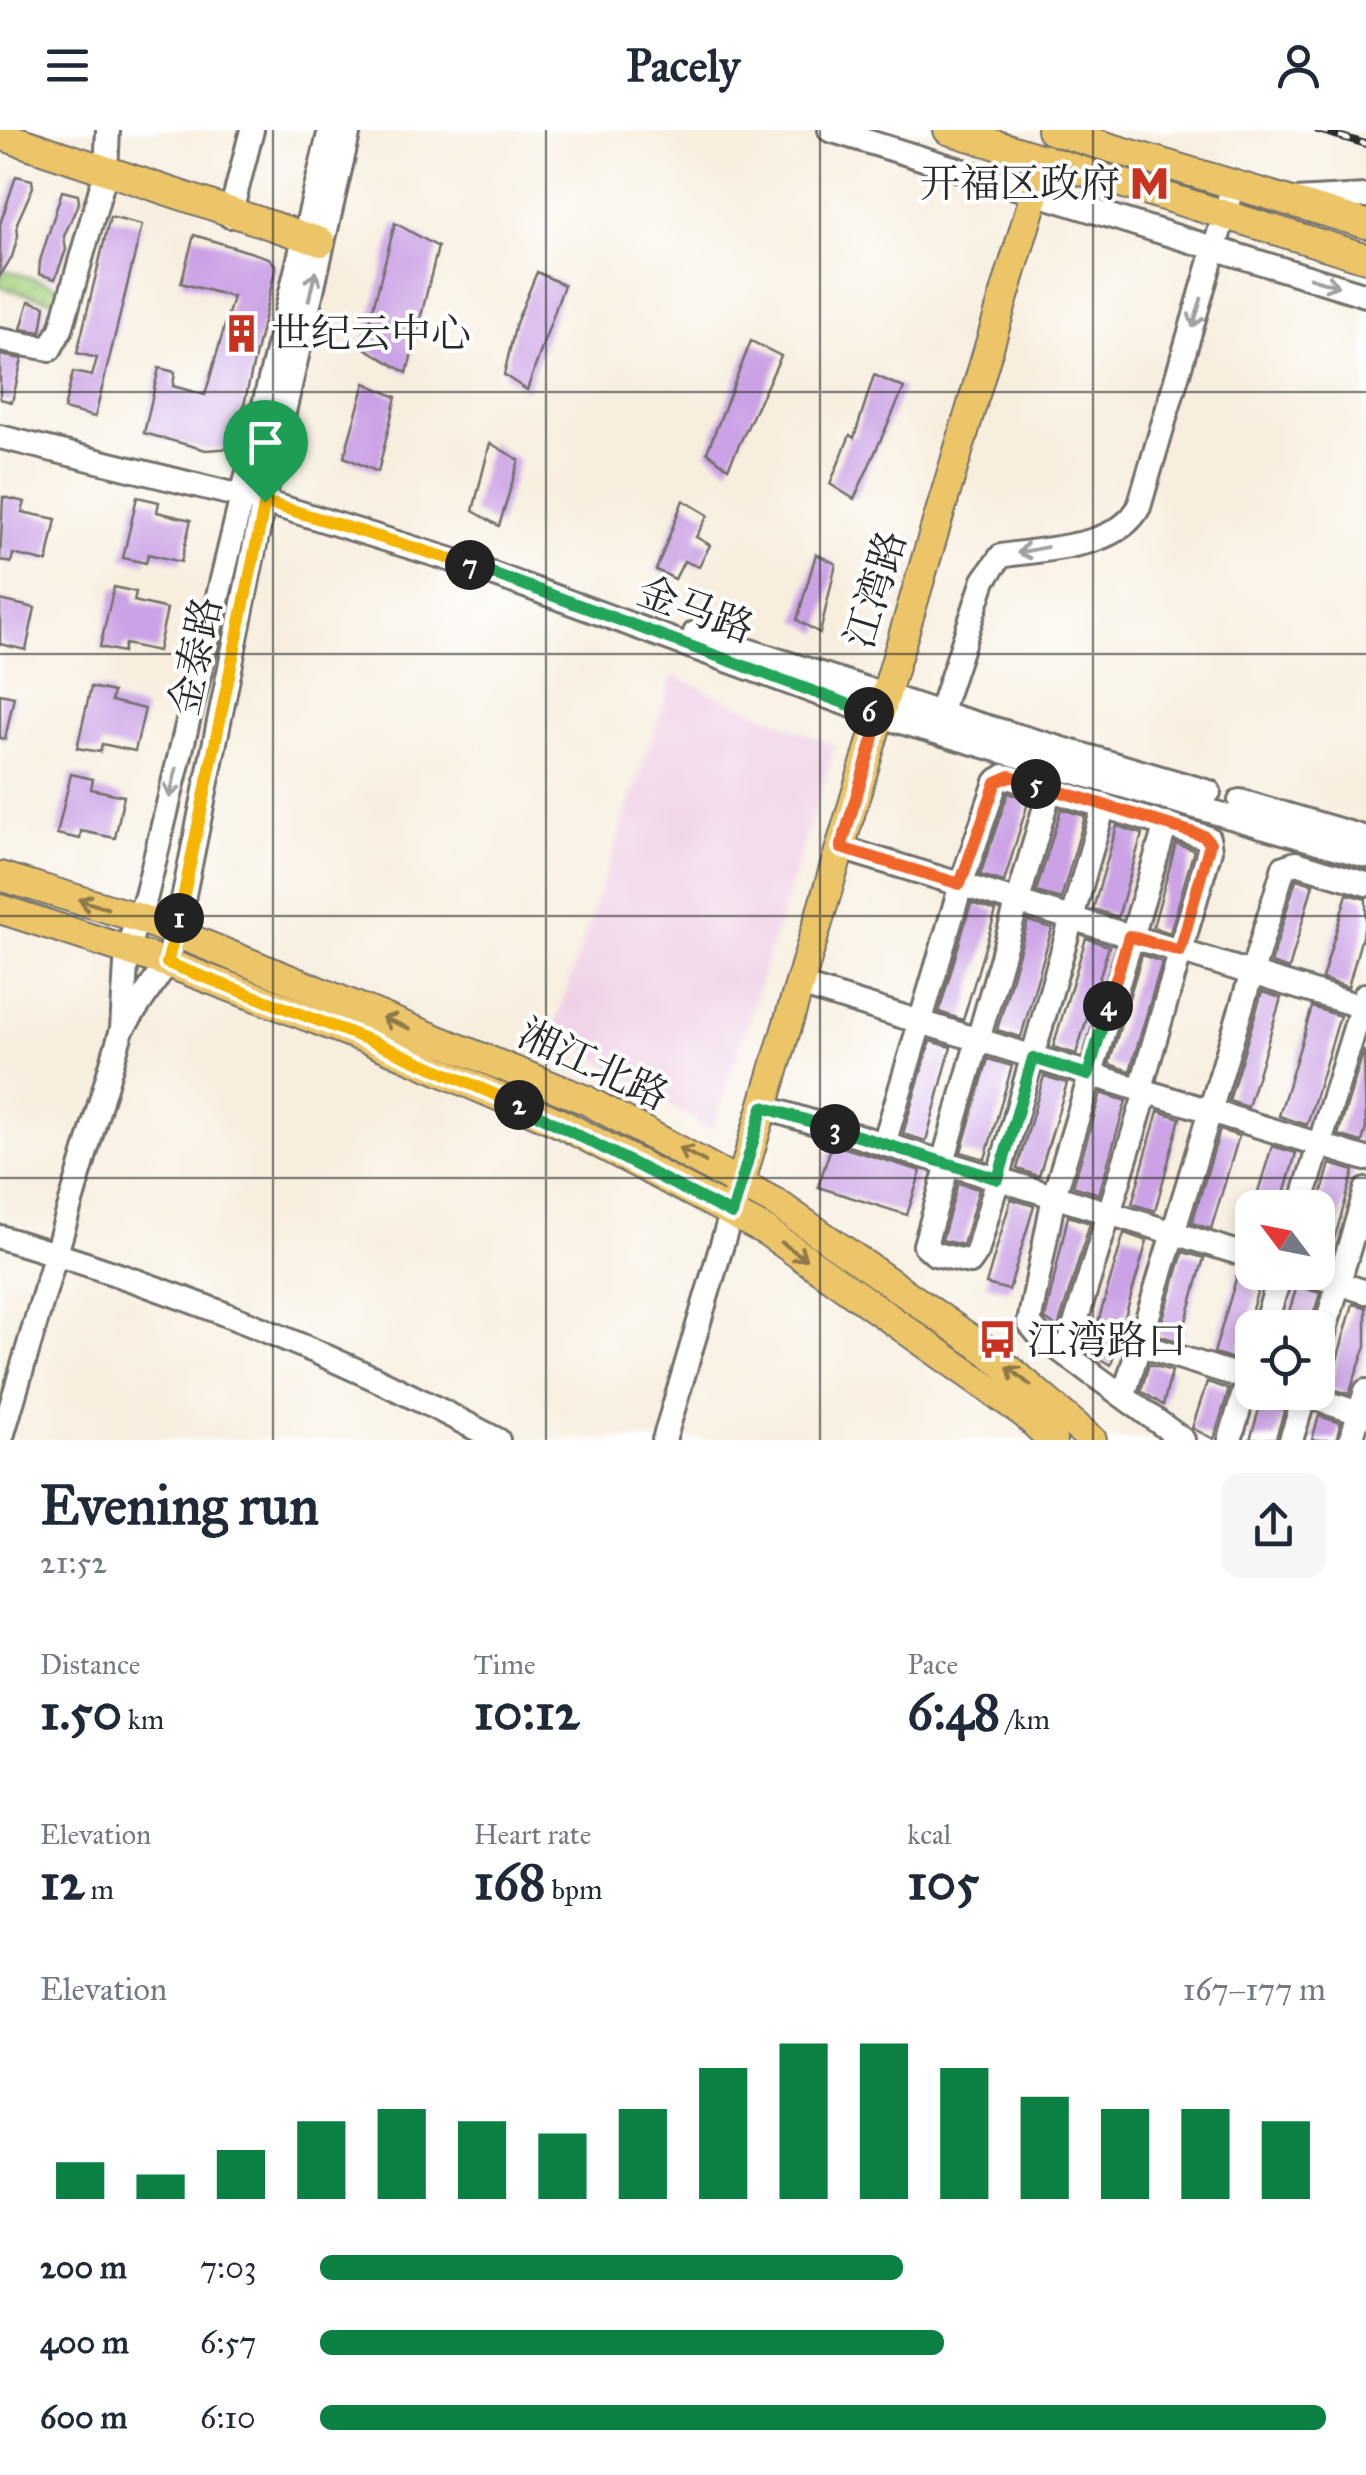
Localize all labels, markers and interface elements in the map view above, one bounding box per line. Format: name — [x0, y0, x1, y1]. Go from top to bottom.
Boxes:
icon: menu — [40, 38, 95, 93]
text: Pacely — [626, 38, 740, 93]
icon: person — [1271, 38, 1326, 93]
place label: 开福区政府 — [920, 159, 1120, 208]
metro station icon: 开福区政府 — [1129, 162, 1171, 204]
one-way arrow — [303, 271, 322, 303]
one-way arrow — [1308, 274, 1340, 292]
one-way arrow — [1187, 297, 1205, 328]
place label: 世纪云中心 — [271, 309, 471, 358]
building icon: 世纪云中心 — [220, 312, 262, 354]
pin — [223, 400, 308, 503]
icon: arrive — [238, 415, 293, 470]
street label: 江湾路 — [835, 525, 916, 654]
pin: 7 — [445, 540, 495, 590]
one-way arrow — [1016, 541, 1049, 560]
text: 7 — [463, 547, 477, 582]
street label: 金马路 — [631, 566, 761, 653]
street label: 金泰路 — [159, 592, 232, 720]
pin: 6 — [844, 687, 894, 737]
text: 6 — [862, 694, 876, 729]
pin: 5 — [1011, 759, 1061, 809]
one-way arrow — [163, 766, 181, 798]
text: 5 — [1029, 766, 1043, 801]
pin: 1 — [154, 893, 204, 943]
one-way arrow — [78, 894, 109, 912]
text: 1 — [173, 900, 185, 935]
pin: 4 — [1083, 981, 1133, 1031]
text: 4 — [1100, 988, 1116, 1023]
street label: 湘江北路 — [511, 1008, 677, 1120]
one-way arrow — [381, 1012, 411, 1030]
pin: 2 — [494, 1080, 544, 1130]
text: 2 — [512, 1087, 526, 1122]
pin: 3 — [810, 1104, 860, 1154]
text: 3 — [829, 1111, 841, 1146]
one-way arrow — [678, 1145, 708, 1164]
north arrow — [1235, 1190, 1335, 1290]
map controls — [1235, 1190, 1335, 1410]
one-way arrow — [780, 1240, 808, 1261]
button: locate — [1235, 1310, 1335, 1410]
place label: 江湾路口 — [1027, 1316, 1187, 1365]
bus stop icon: 江湾路口 — [976, 1319, 1018, 1361]
one-way arrow — [1006, 1365, 1032, 1387]
text: Evening run — [40, 1472, 319, 1539]
button: share — [1221, 1473, 1326, 1578]
text: 21:52 — [40, 1543, 107, 1582]
text: Distance — [40, 1647, 140, 1682]
text: Time — [474, 1647, 536, 1682]
text: Pace — [907, 1647, 958, 1682]
text: 1.50 — [40, 1682, 122, 1743]
text: 10:12 — [474, 1682, 579, 1743]
text: 6:48 — [907, 1682, 1000, 1743]
text: km — [122, 1702, 164, 1737]
text: /km — [1000, 1702, 1050, 1737]
text: Elevation — [40, 1817, 151, 1852]
text: Heart rate — [474, 1817, 591, 1852]
text: kcal — [907, 1817, 951, 1852]
text: 12 — [40, 1852, 84, 1913]
text: 168 — [474, 1852, 545, 1913]
text: 105 — [907, 1852, 979, 1913]
text: m — [84, 1872, 114, 1907]
text: bpm — [545, 1872, 603, 1907]
text: Elevation — [40, 1970, 167, 2009]
text: 167–177 m — [1183, 1970, 1326, 2009]
text: 200 m — [40, 2248, 127, 2287]
text: 7:03 — [200, 2248, 257, 2287]
text: 400 m — [40, 2323, 129, 2362]
text: 6:57 — [200, 2323, 256, 2362]
text: 600 m — [40, 2398, 127, 2437]
text: 6:10 — [200, 2398, 256, 2437]

